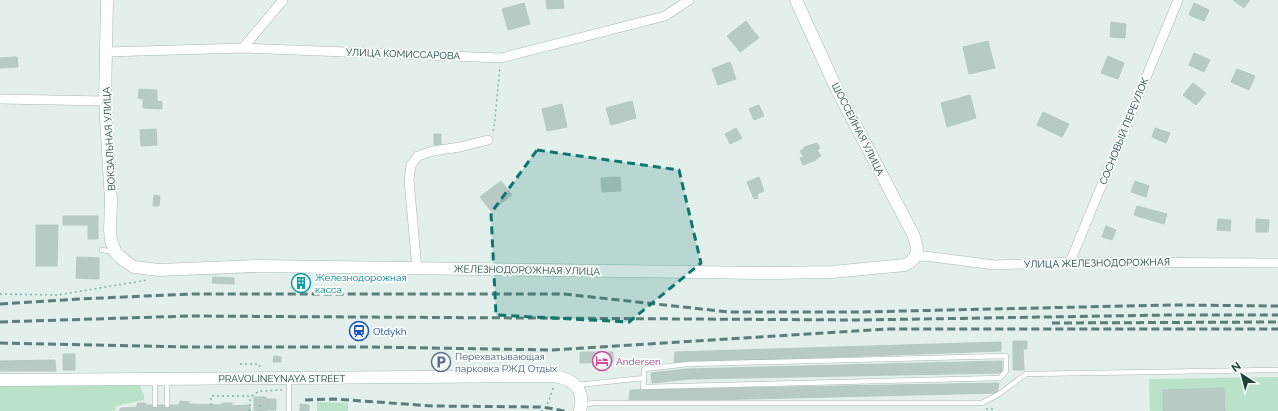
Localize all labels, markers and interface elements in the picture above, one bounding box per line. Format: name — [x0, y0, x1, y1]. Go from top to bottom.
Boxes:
street label: УЛИЦА КОМИССАРОВА — [346, 47, 461, 62]
street label: СОСНОВЫЙ ПЕРЕУЛОК — [1098, 75, 1151, 186]
street label: ШОССЕЙНАЯ УЛИЦА — [830, 81, 886, 177]
street label: ВОКЗАЛЬНАЯ УЛИЦА — [101, 86, 117, 191]
street label: УЛИЦА ЖЕЛЕЗНОДОРОЖНАЯ — [1024, 256, 1170, 270]
street label: ЖЕЛЕЗНОДОРОЖНАЯ УЛИЦА — [454, 263, 601, 277]
building icon: Железнодорожная касса — [290, 272, 312, 294]
place label: Железнодорожная касса — [315, 272, 407, 295]
station icon: Otdykh — [348, 320, 370, 342]
place label: Otdykh — [373, 326, 407, 337]
hotel icon: Andersen — [591, 350, 613, 372]
parking icon: Перехватывающая парковка РЖД Отдых — [430, 351, 452, 373]
place label: Перехватывающая парковка РЖД Отдых — [455, 351, 557, 374]
north arrow — [1222, 355, 1262, 395]
place label: Andersen — [616, 356, 661, 367]
text: N — [1229, 360, 1244, 375]
street label: PRAVOLINEYNAYA STREET — [219, 373, 345, 384]

